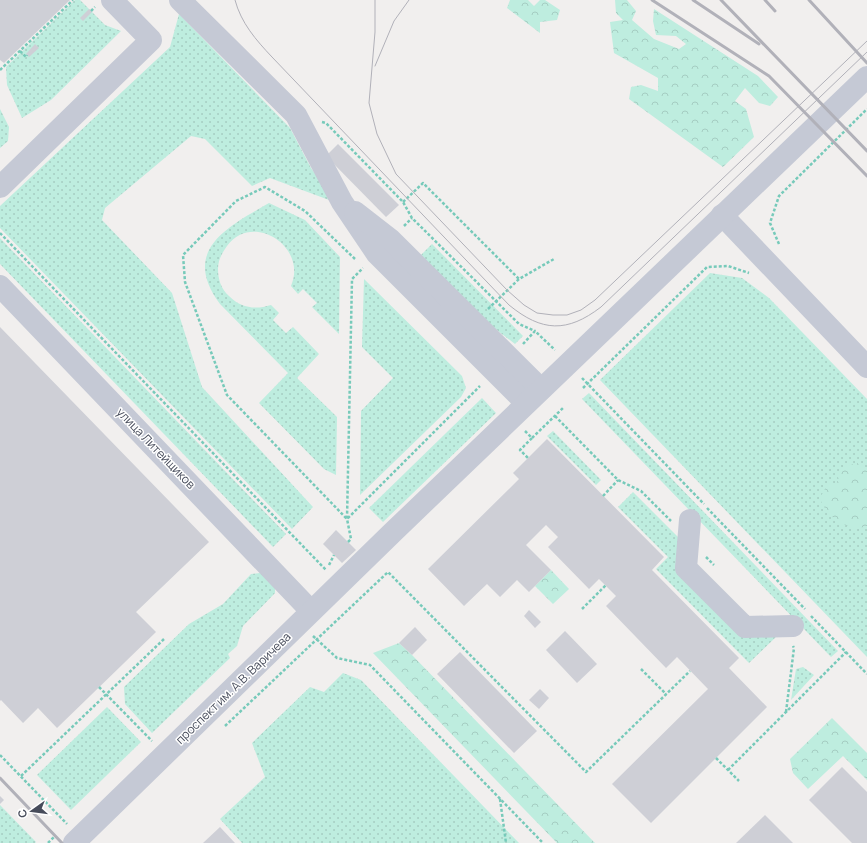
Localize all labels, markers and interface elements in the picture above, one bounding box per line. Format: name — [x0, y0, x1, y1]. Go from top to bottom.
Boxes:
street label: улица Литейщиков — [113, 404, 200, 493]
street label: проспект им. А.В. Варичева — [172, 628, 294, 748]
north arrow — [12, 791, 52, 831]
text: С — [14, 808, 30, 819]

